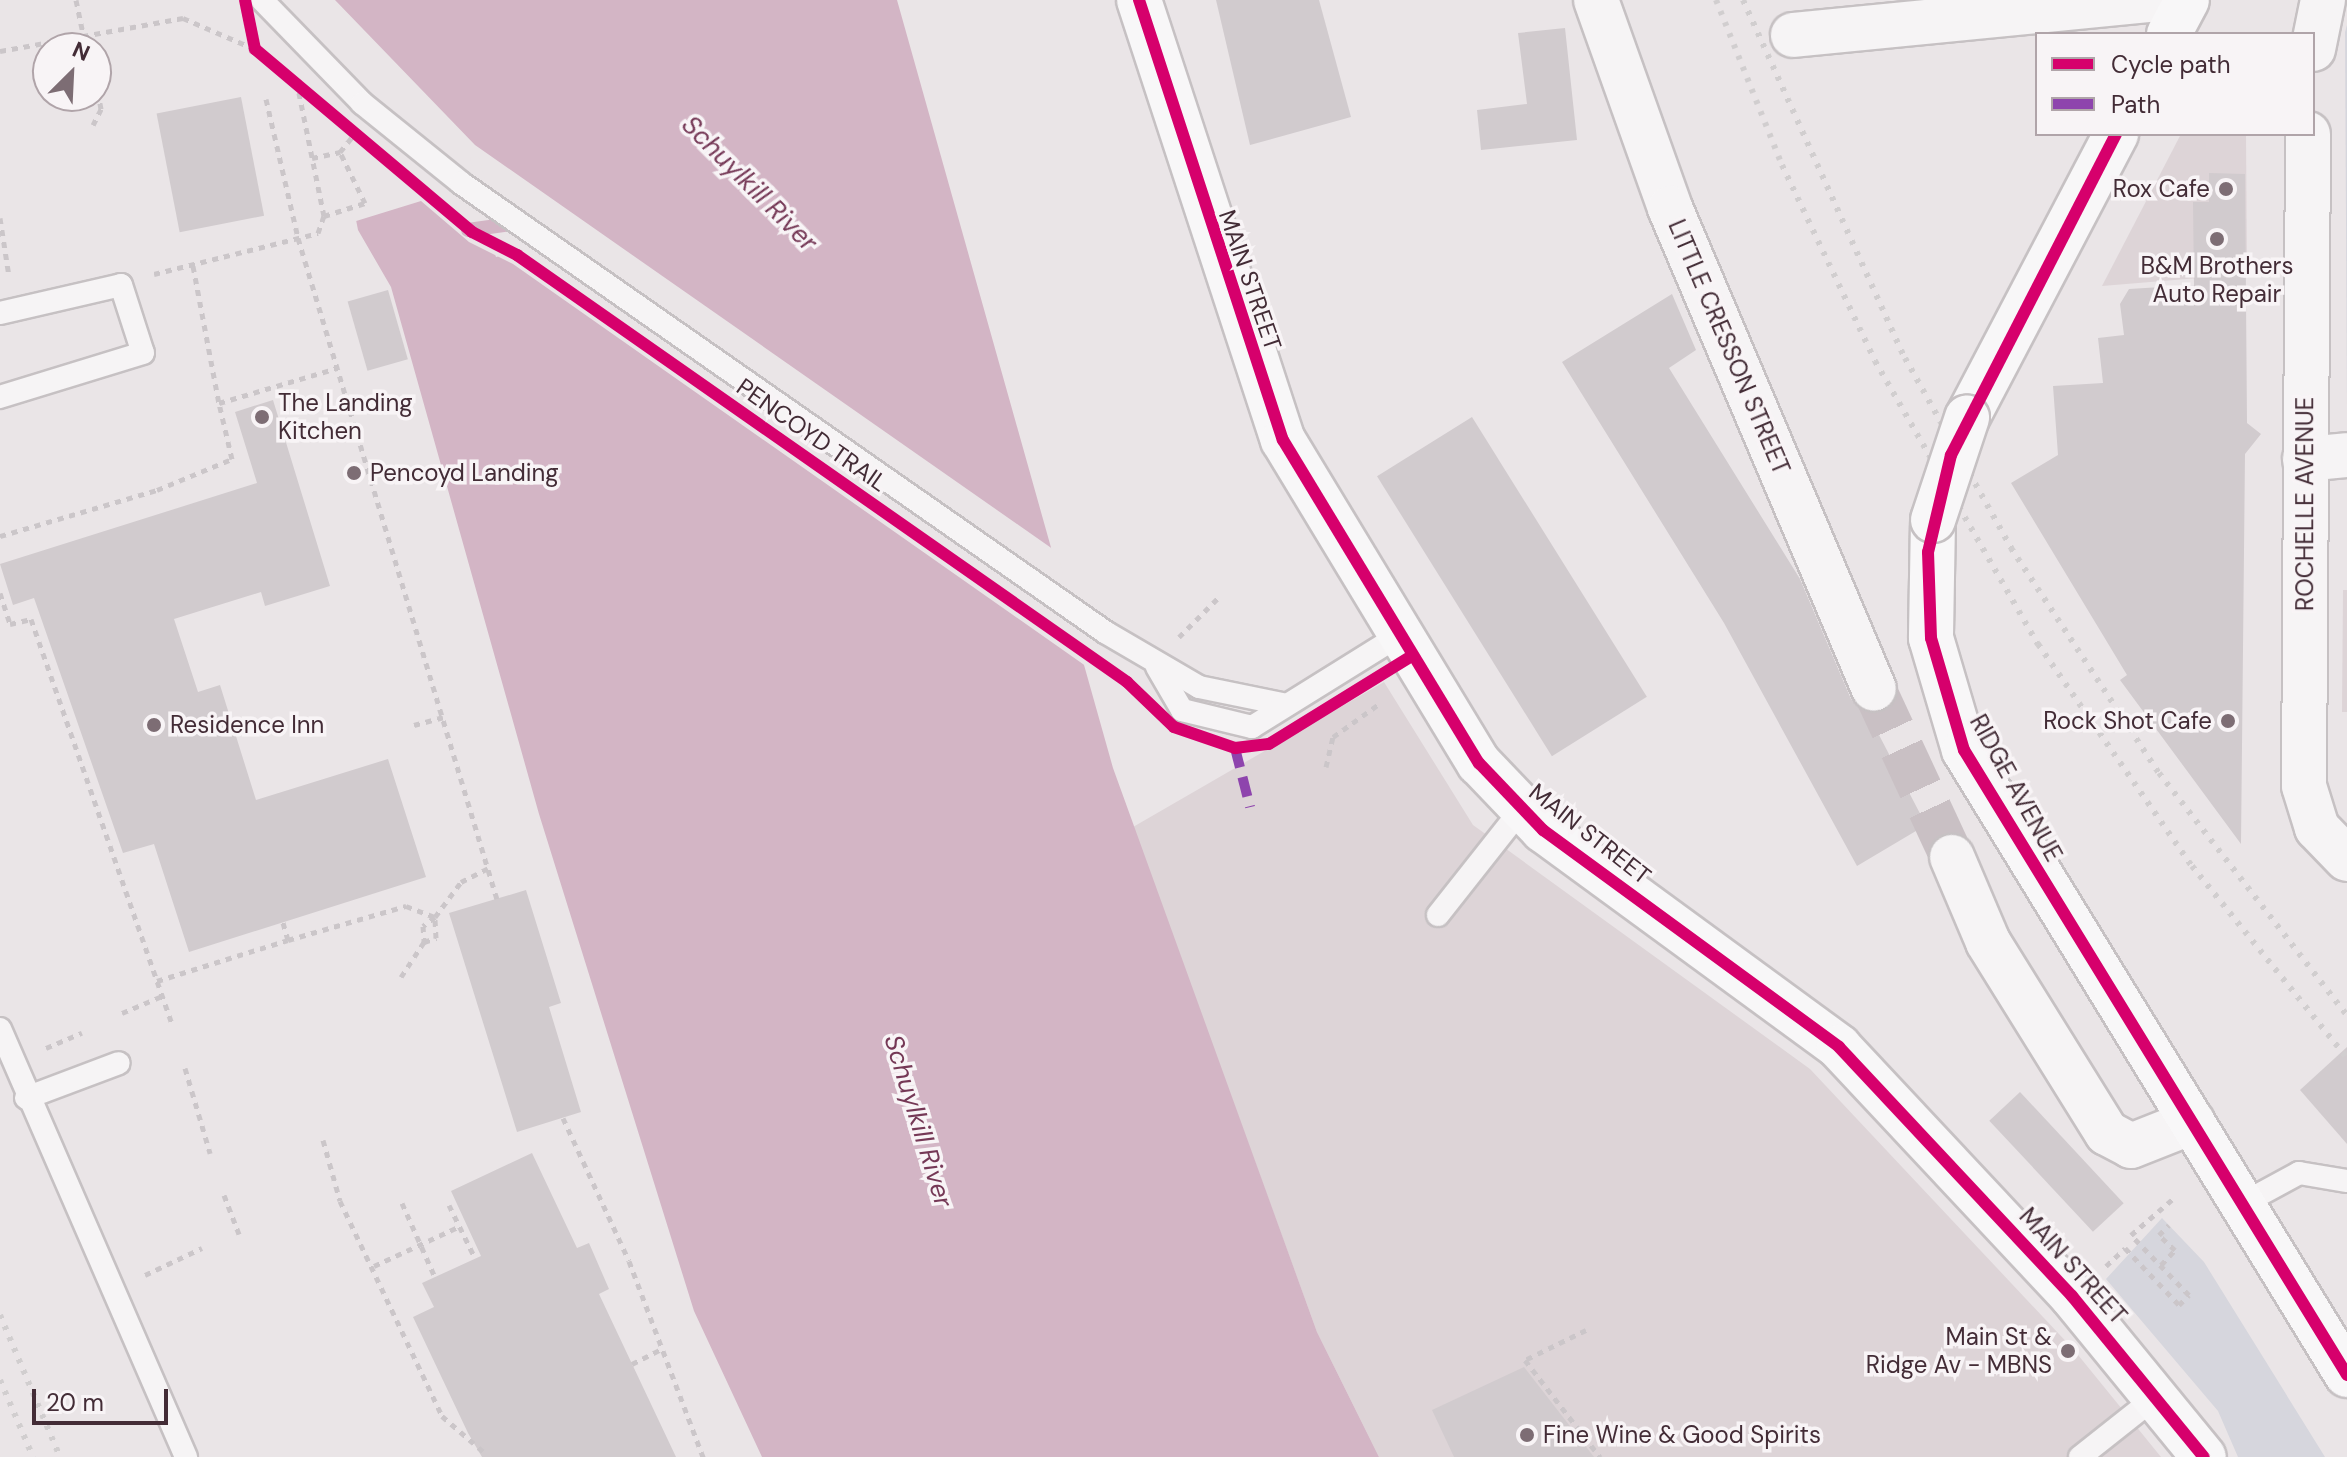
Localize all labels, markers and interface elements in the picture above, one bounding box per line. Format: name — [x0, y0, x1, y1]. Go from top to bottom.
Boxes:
north arrow — [32, 32, 112, 112]
legend — [2035, 32, 2315, 136]
text: N — [68, 35, 94, 68]
text: Cycle path — [2111, 49, 2230, 80]
text: Path — [2111, 89, 2160, 120]
water label: Schuylkill River — [675, 110, 823, 258]
place label: Rox Cafe — [2113, 175, 2210, 203]
marker: Rox Cafe — [2217, 180, 2235, 198]
street label: MAIN STREET — [1213, 206, 1287, 354]
street label: LITTLE CRESSON STREET — [1662, 215, 1796, 479]
marker: B&M Brothers Auto Repair — [2208, 230, 2226, 248]
place label: B&M Brothers Auto Repair — [2140, 252, 2294, 308]
street label: PENCOYD TRAIL — [731, 372, 893, 498]
place label: The Landing Kitchen — [278, 389, 413, 445]
street label: ROCHELLE AVENUE — [2291, 397, 2319, 611]
marker: The Landing Kitchen — [253, 408, 271, 426]
place label: Pencoyd Landing — [370, 459, 559, 487]
marker: Pencoyd Landing — [345, 464, 363, 482]
place label: Rock Shot Cafe — [2043, 707, 2212, 735]
street label: RIDGE AVENUE — [1964, 709, 2068, 867]
place label: Residence Inn — [170, 711, 324, 739]
marker: Rock Shot Cafe — [2219, 712, 2237, 730]
marker: Residence Inn — [145, 716, 163, 734]
street label: MAIN STREET — [1523, 778, 1657, 890]
water label: Schuylkill River — [877, 1031, 959, 1211]
street label: MAIN STREET — [2013, 1202, 2133, 1330]
place label: Main St & Ridge Av - MBNS — [1866, 1323, 2052, 1379]
marker: Main St & Ridge Av - MBNS — [2059, 1342, 2077, 1360]
scale bar — [36, 1373, 172, 1423]
text: 20 m — [46, 1387, 104, 1418]
place label: Fine Wine & Good Spirits — [1543, 1421, 1821, 1449]
marker: Fine Wine & Good Spirits — [1518, 1426, 1536, 1444]

